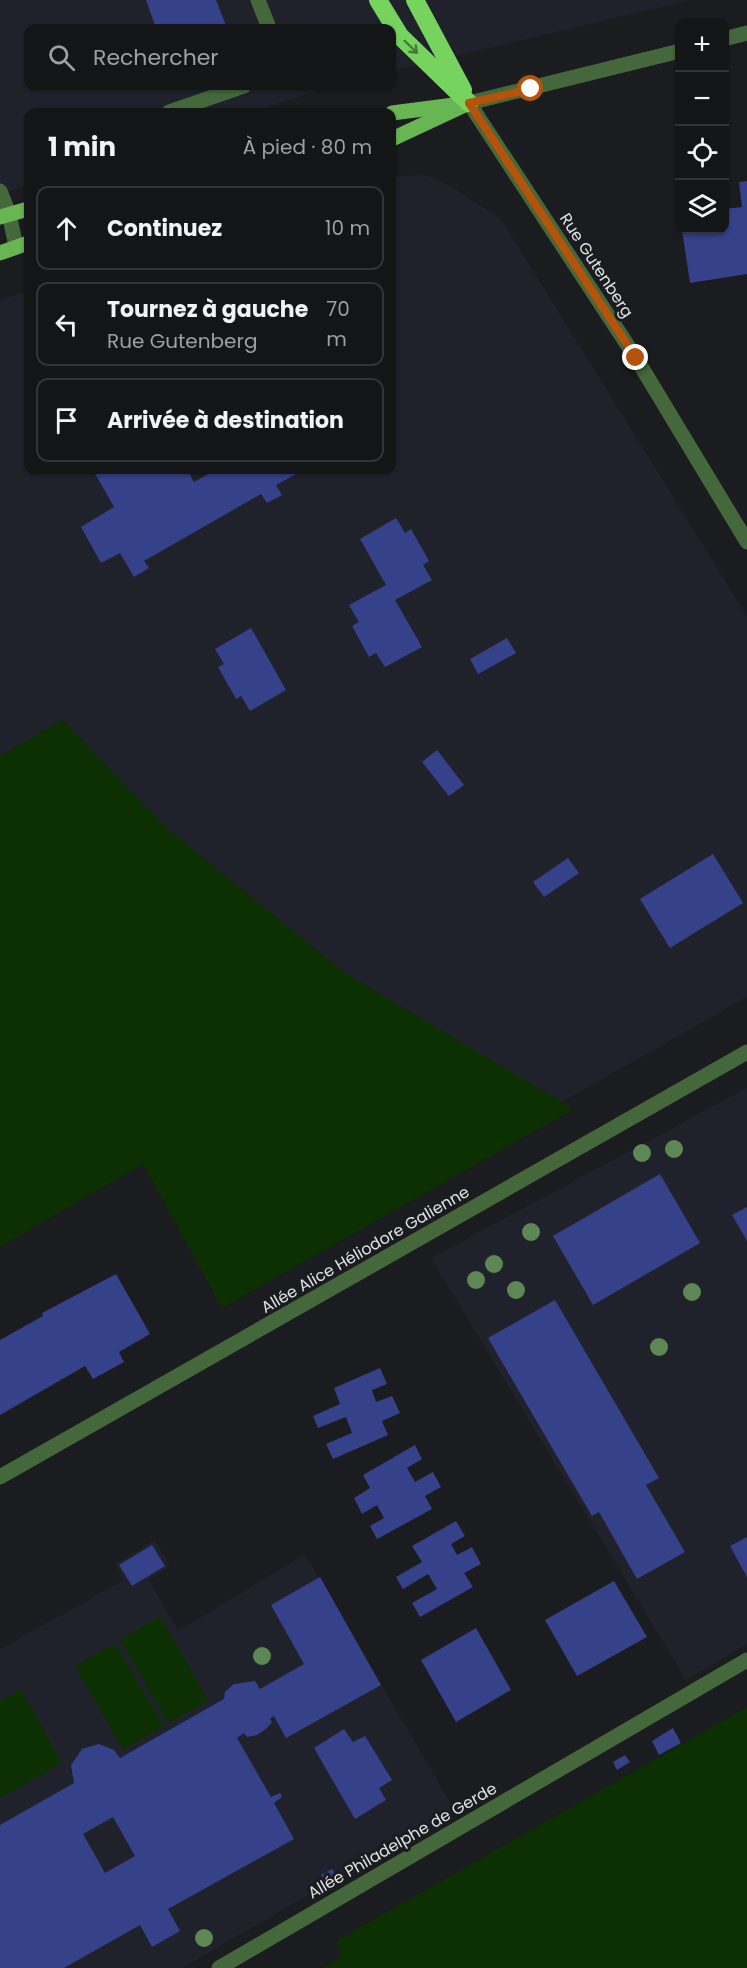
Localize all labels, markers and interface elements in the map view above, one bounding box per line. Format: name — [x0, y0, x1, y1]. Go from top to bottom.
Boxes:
map controls — [675, 18, 729, 234]
button: + — [675, 18, 729, 72]
search box — [24, 24, 396, 90]
one-way arrow — [404, 40, 419, 55]
icon: search — [45, 41, 78, 74]
text: Rechercher — [93, 42, 219, 73]
button: − — [675, 72, 729, 126]
route start — [517, 75, 543, 101]
button: locate — [675, 126, 729, 180]
text: 1 min — [48, 129, 116, 165]
text: À pied · 80 m — [243, 133, 372, 161]
button: layers — [675, 180, 729, 234]
street label: Rue Gutenberg — [554, 209, 639, 322]
icon: ahead — [50, 212, 83, 245]
text: Continuez — [107, 213, 222, 244]
text: 10 m — [325, 214, 370, 242]
text: Tournez à gauche — [107, 294, 308, 325]
text: 70 m — [326, 295, 350, 353]
icon: left — [50, 308, 83, 341]
text: Rue Gutenberg — [107, 327, 257, 355]
route end — [622, 344, 648, 370]
icon: arrive — [50, 404, 83, 437]
text: Arrivée à destination — [107, 405, 344, 436]
street label: Allée Alice Héliodore Galienne — [257, 1180, 474, 1319]
street label: Allée Philadelphe de Gerde — [303, 1777, 501, 1904]

